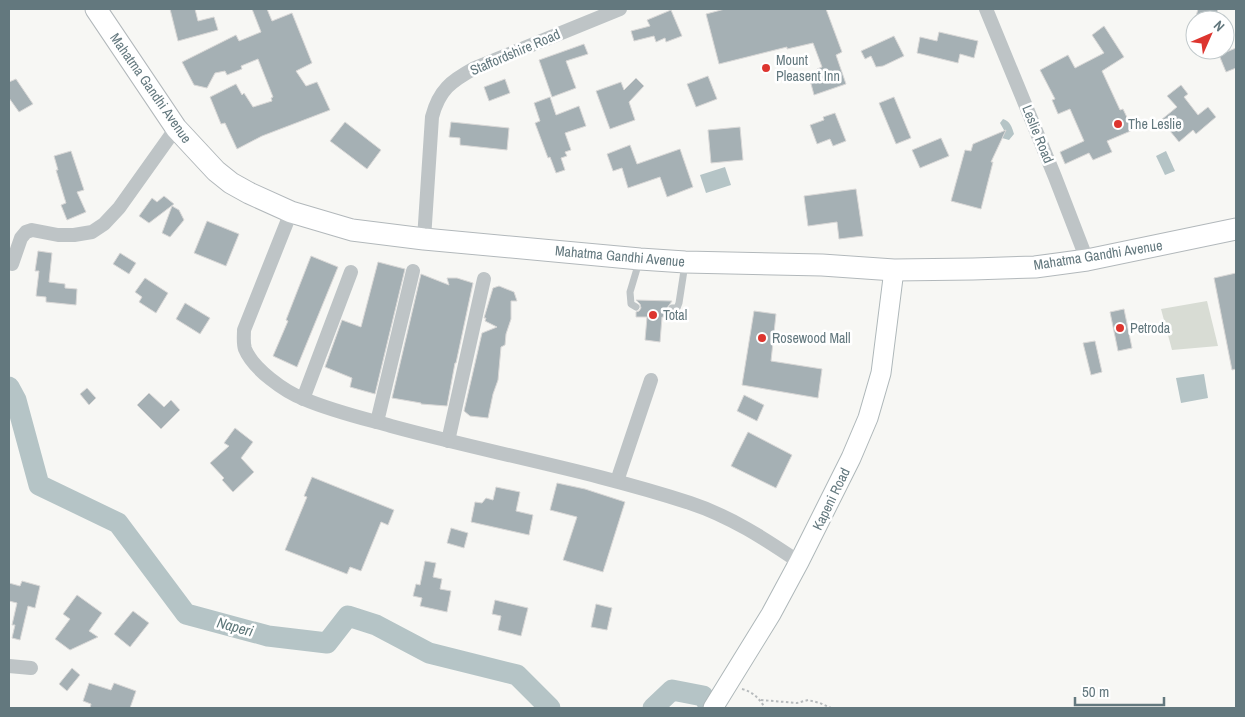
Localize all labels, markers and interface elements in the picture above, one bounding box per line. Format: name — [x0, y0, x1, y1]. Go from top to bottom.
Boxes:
north arrow — [1185, 10, 1235, 60]
text: N — [1210, 17, 1228, 35]
street label: Staffordshire Road — [467, 25, 563, 79]
street label: Mahatma Gandhi Avenue — [106, 30, 196, 146]
place label: Mount Pleasent Inn — [776, 51, 840, 85]
marker: Mount Pleasent Inn — [760, 62, 772, 74]
street label: Leslie Road — [1018, 102, 1058, 166]
place label: The Leslie — [1128, 115, 1182, 133]
marker: The Leslie — [1112, 118, 1124, 130]
street label: Mahatma Gandhi Avenue — [1032, 236, 1164, 274]
street label: Mahatma Gandhi Avenue — [554, 241, 686, 271]
place label: Total — [663, 306, 687, 324]
marker: Total — [647, 309, 659, 321]
place label: Petroda — [1130, 319, 1171, 337]
marker: Petroda — [1114, 322, 1126, 334]
place label: Rosewood Mall — [772, 329, 850, 347]
marker: Rosewood Mall — [756, 332, 768, 344]
street label: Kapeni Road — [808, 465, 854, 533]
water label: Naperi — [215, 612, 256, 642]
scale bar — [1075, 674, 1164, 706]
text: 50 m — [1082, 681, 1109, 702]

